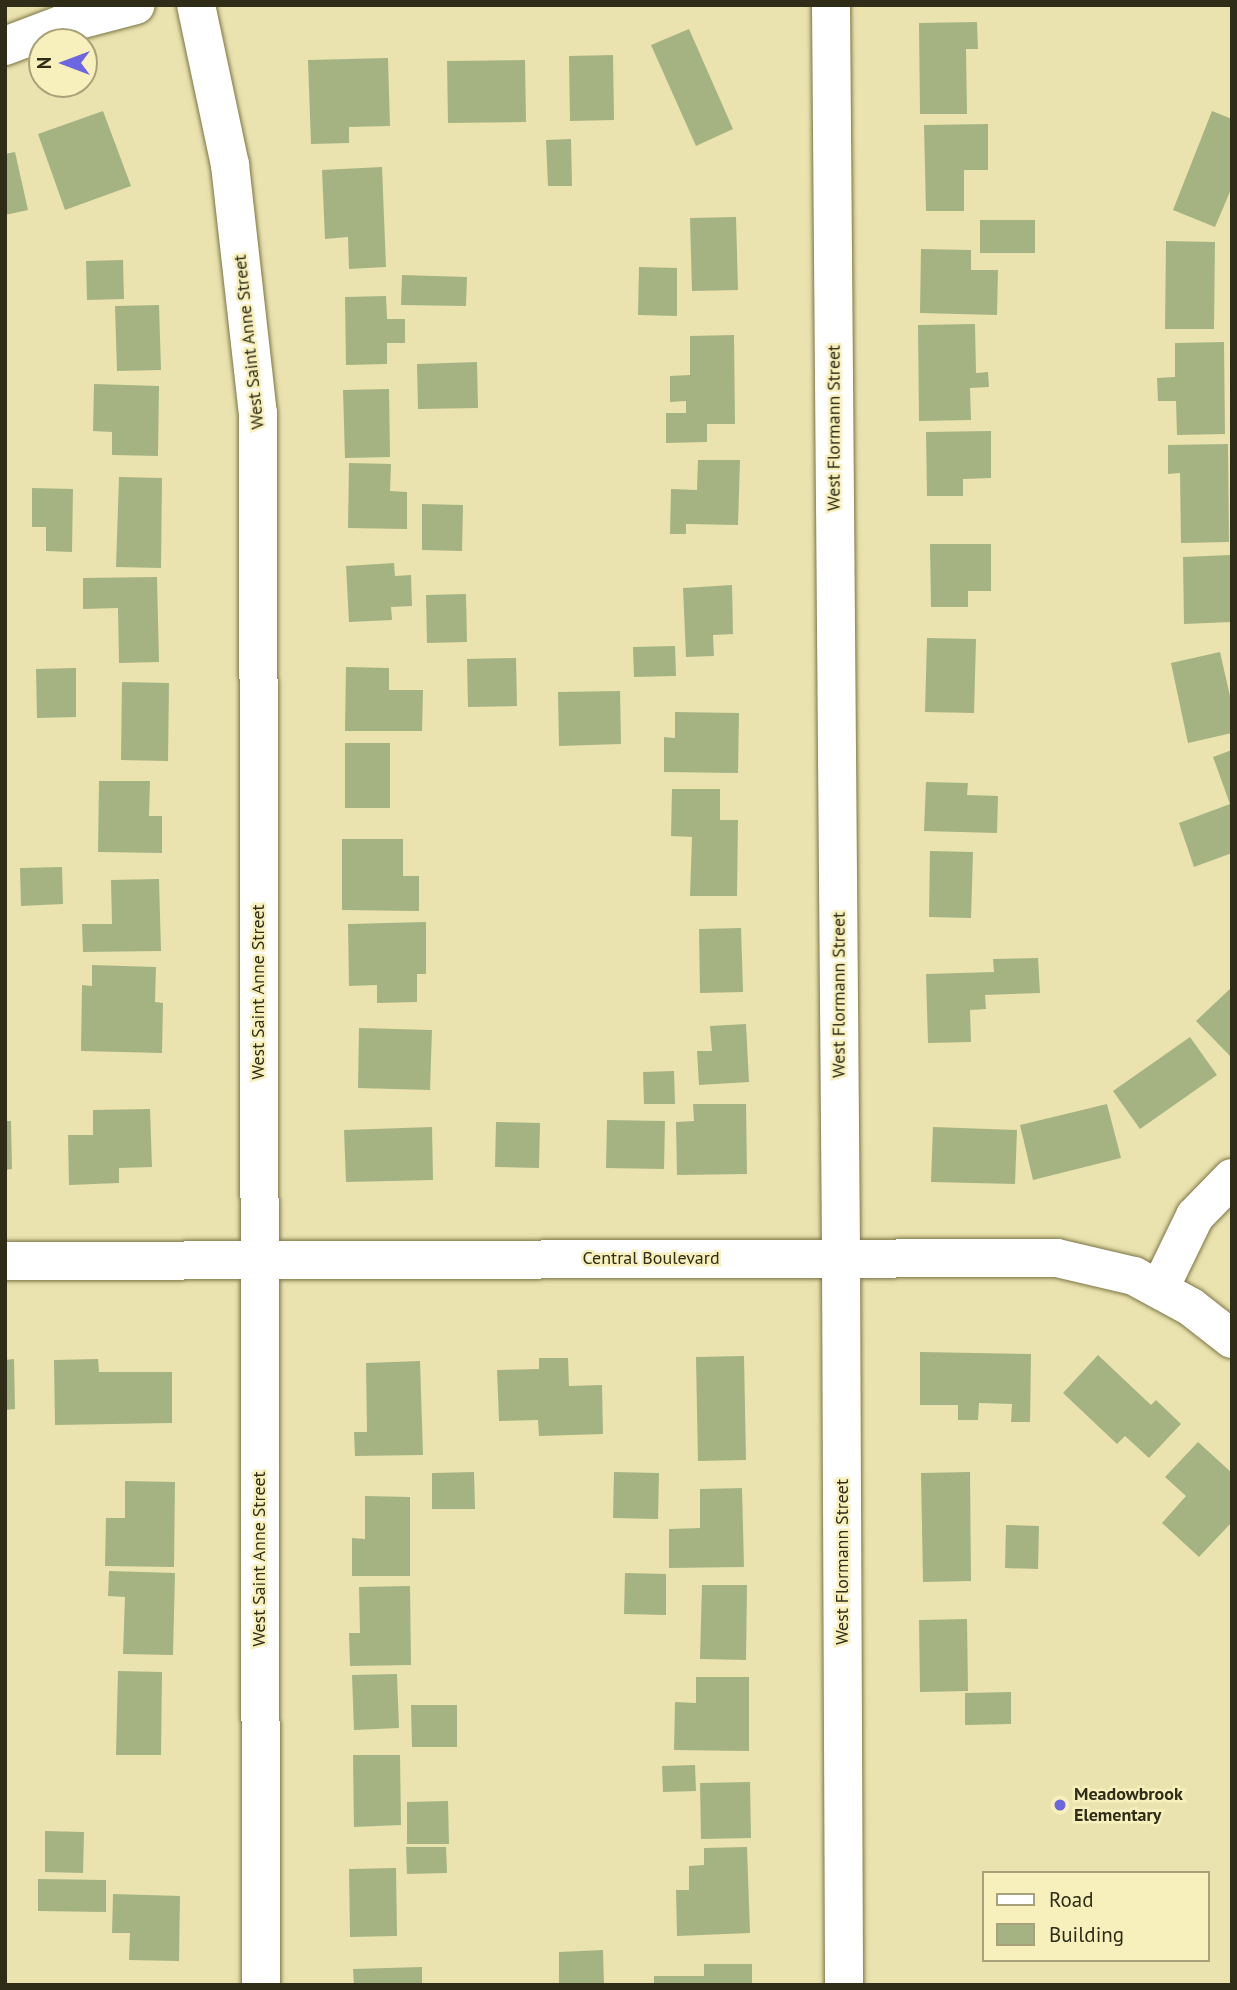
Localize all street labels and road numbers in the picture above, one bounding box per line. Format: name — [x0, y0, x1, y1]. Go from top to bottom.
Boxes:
street label: West Saint Anne Street — [229, 253, 269, 431]
street label: West Flormann Street — [823, 345, 845, 511]
street label: West Saint Anne Street — [247, 904, 269, 1080]
street label: West Flormann Street — [828, 912, 850, 1078]
street label: Central Boulevard — [582, 1247, 720, 1269]
street label: West Saint Anne Street — [248, 1471, 270, 1647]
street label: West Flormann Street — [831, 1479, 853, 1645]

